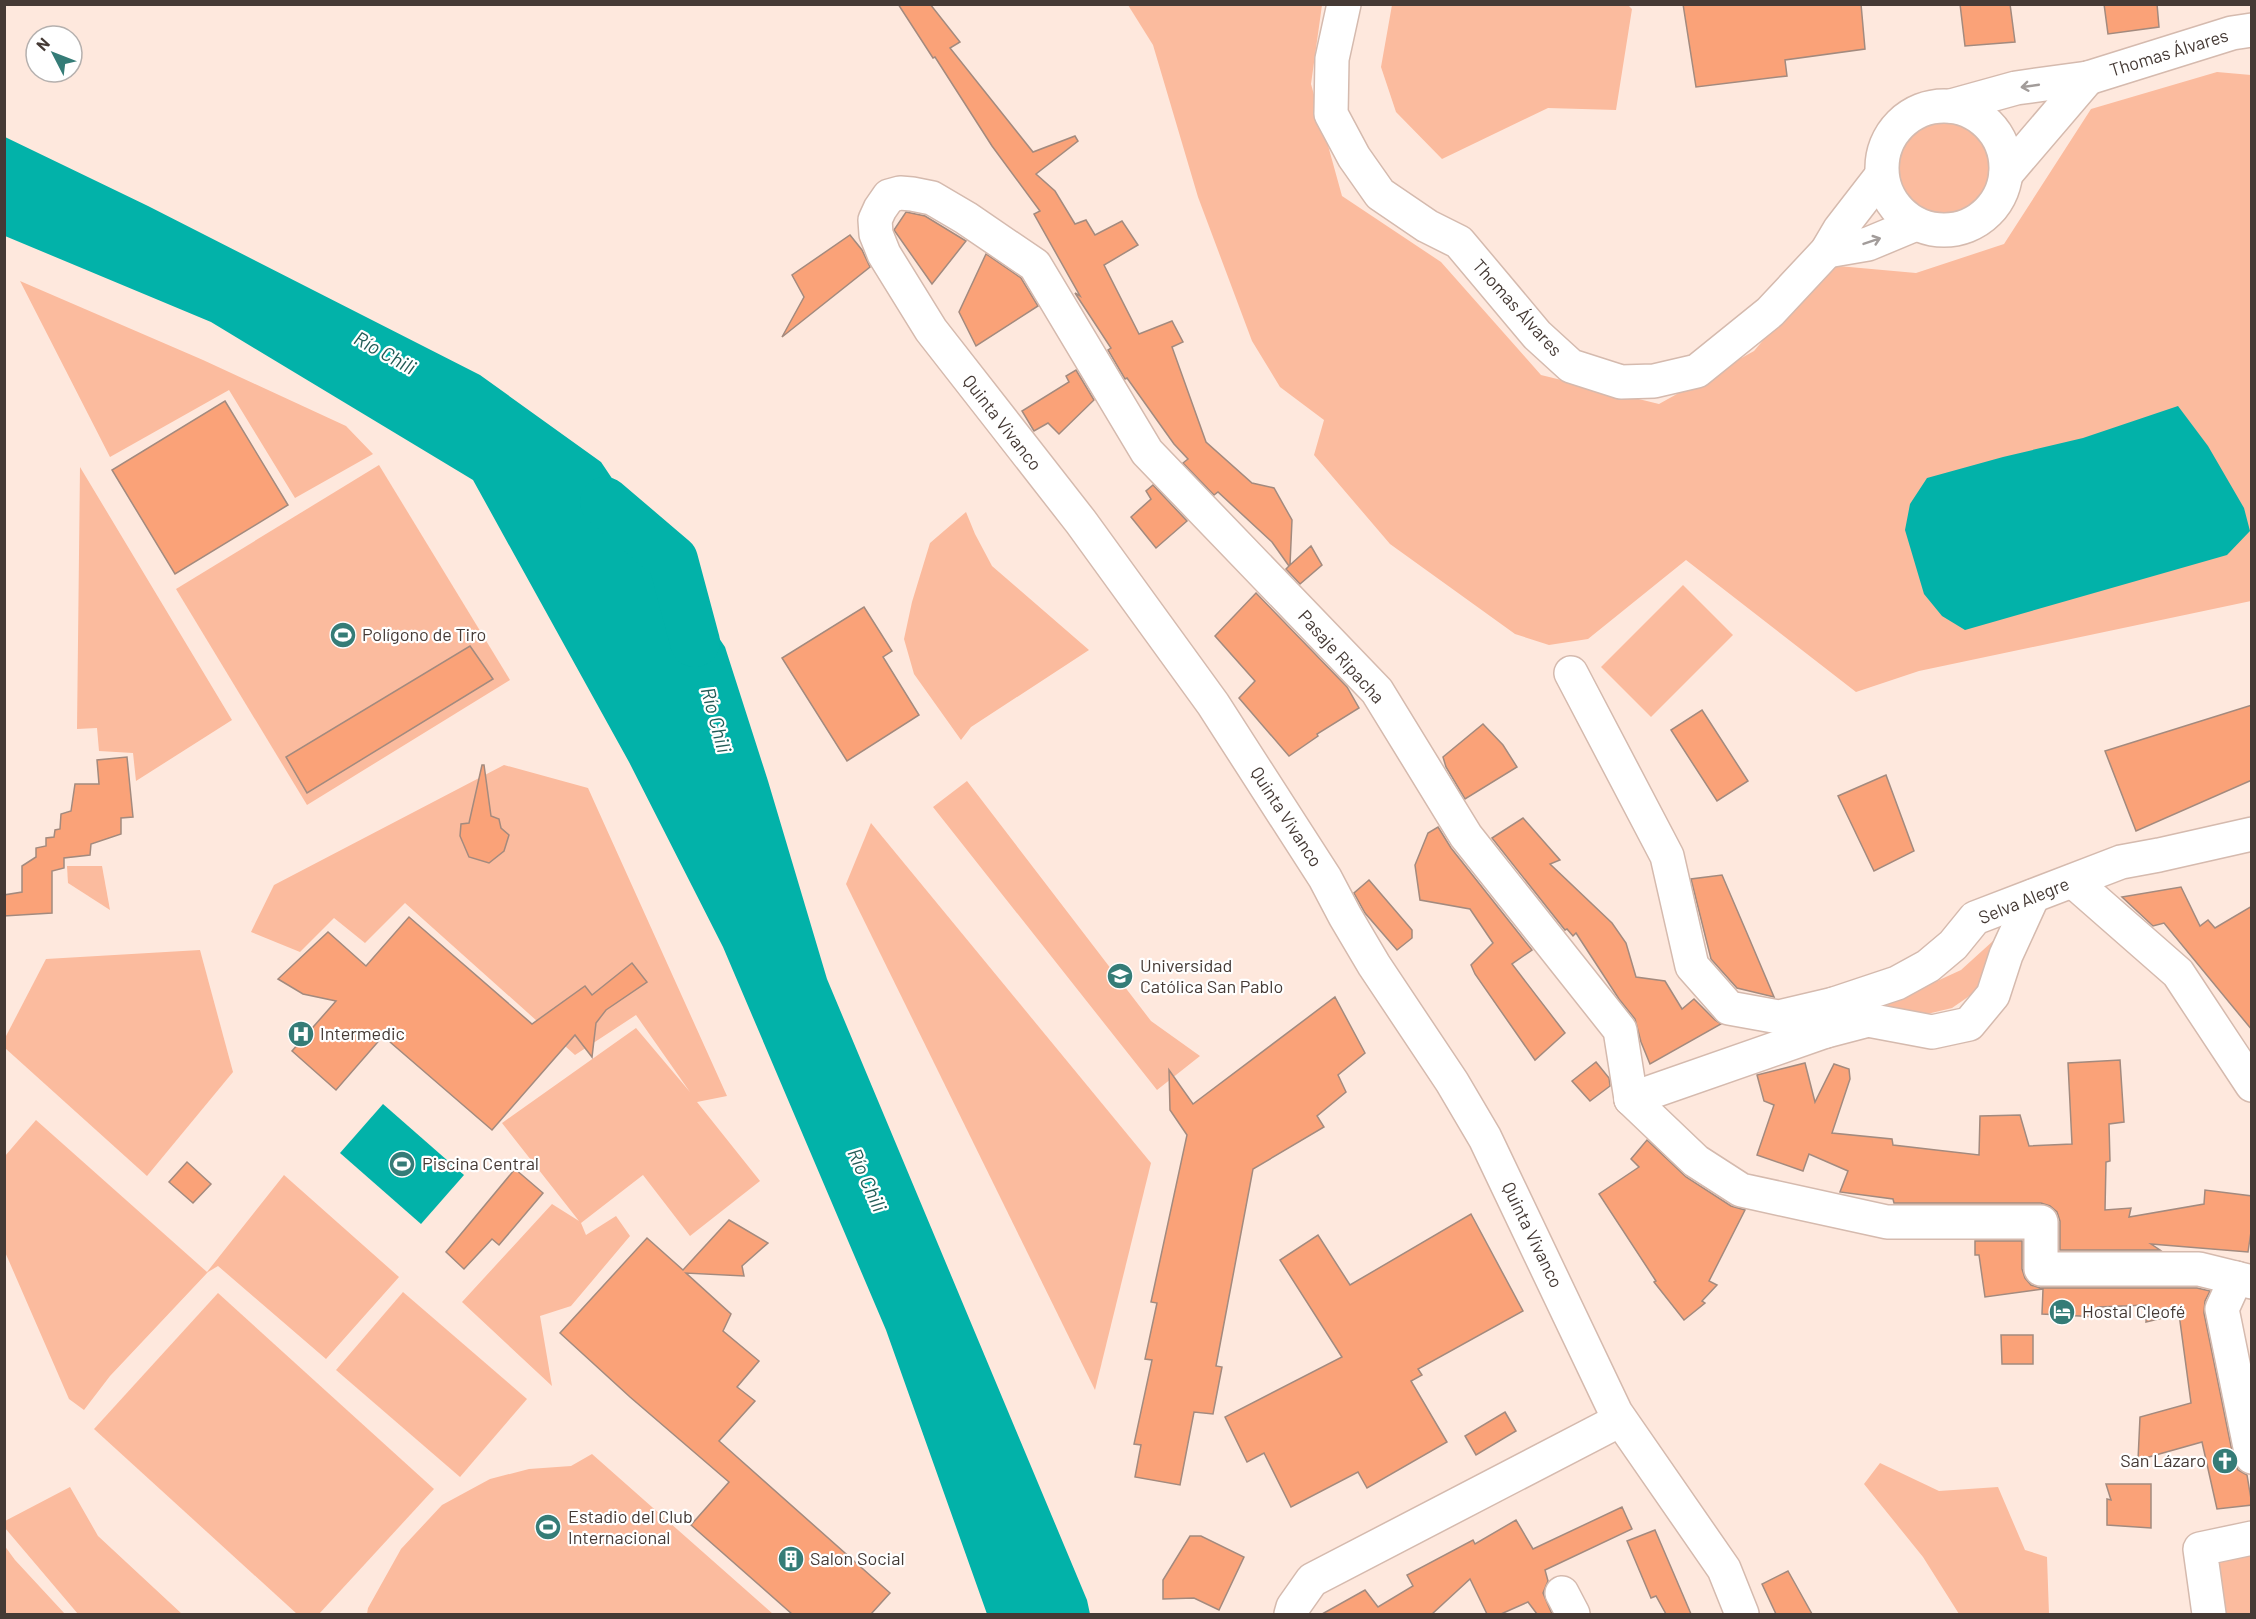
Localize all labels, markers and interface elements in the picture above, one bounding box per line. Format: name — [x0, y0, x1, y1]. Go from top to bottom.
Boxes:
north arrow — [24, 24, 84, 84]
street label: Thomas Álvares — [2107, 24, 2231, 81]
text: N — [32, 33, 53, 54]
one-way arrow — [2020, 81, 2040, 92]
one-way arrow — [1863, 235, 1881, 246]
street label: Thomas Álvares — [1468, 254, 1567, 360]
water label: Río Chili — [350, 325, 421, 379]
street label: Quinta Vivanco — [959, 370, 1047, 475]
street label: Pasaje Ripacha — [1294, 605, 1389, 708]
sports icon: Polígono de Tiro — [328, 620, 358, 650]
place label: Polígono de Tiro — [362, 623, 486, 645]
water label: Río Chili — [697, 684, 737, 755]
street label: Quinta Vivanco — [1246, 762, 1327, 871]
street label: Selva Alegre — [1975, 872, 2072, 928]
place label: Universidad Católica San Pablo — [1140, 954, 1283, 997]
school or university icon: Universidad Católica San Pablo — [1105, 961, 1135, 991]
hospital icon: Intermedic — [286, 1019, 316, 1049]
place label: Intermedic — [320, 1022, 405, 1044]
water label: Río Chili — [843, 1144, 893, 1215]
sports icon: Piscina Central — [387, 1149, 417, 1179]
place label: Piscina Central — [422, 1152, 539, 1174]
street label: Quinta Vivanco — [1498, 1178, 1568, 1291]
hotel icon: Hostal Cleofé — [2047, 1297, 2077, 1327]
place label: Hostal Cleofé — [2082, 1300, 2185, 1322]
church icon: San Lázaro — [2210, 1446, 2240, 1476]
place label: San Lázaro — [2120, 1449, 2206, 1471]
place label: Estadio del Club Internacional — [568, 1505, 693, 1548]
sports icon: Estadio del Club Internacional — [533, 1512, 563, 1542]
building icon: Salon Social — [776, 1544, 806, 1574]
place label: Salon Social — [810, 1547, 905, 1569]

